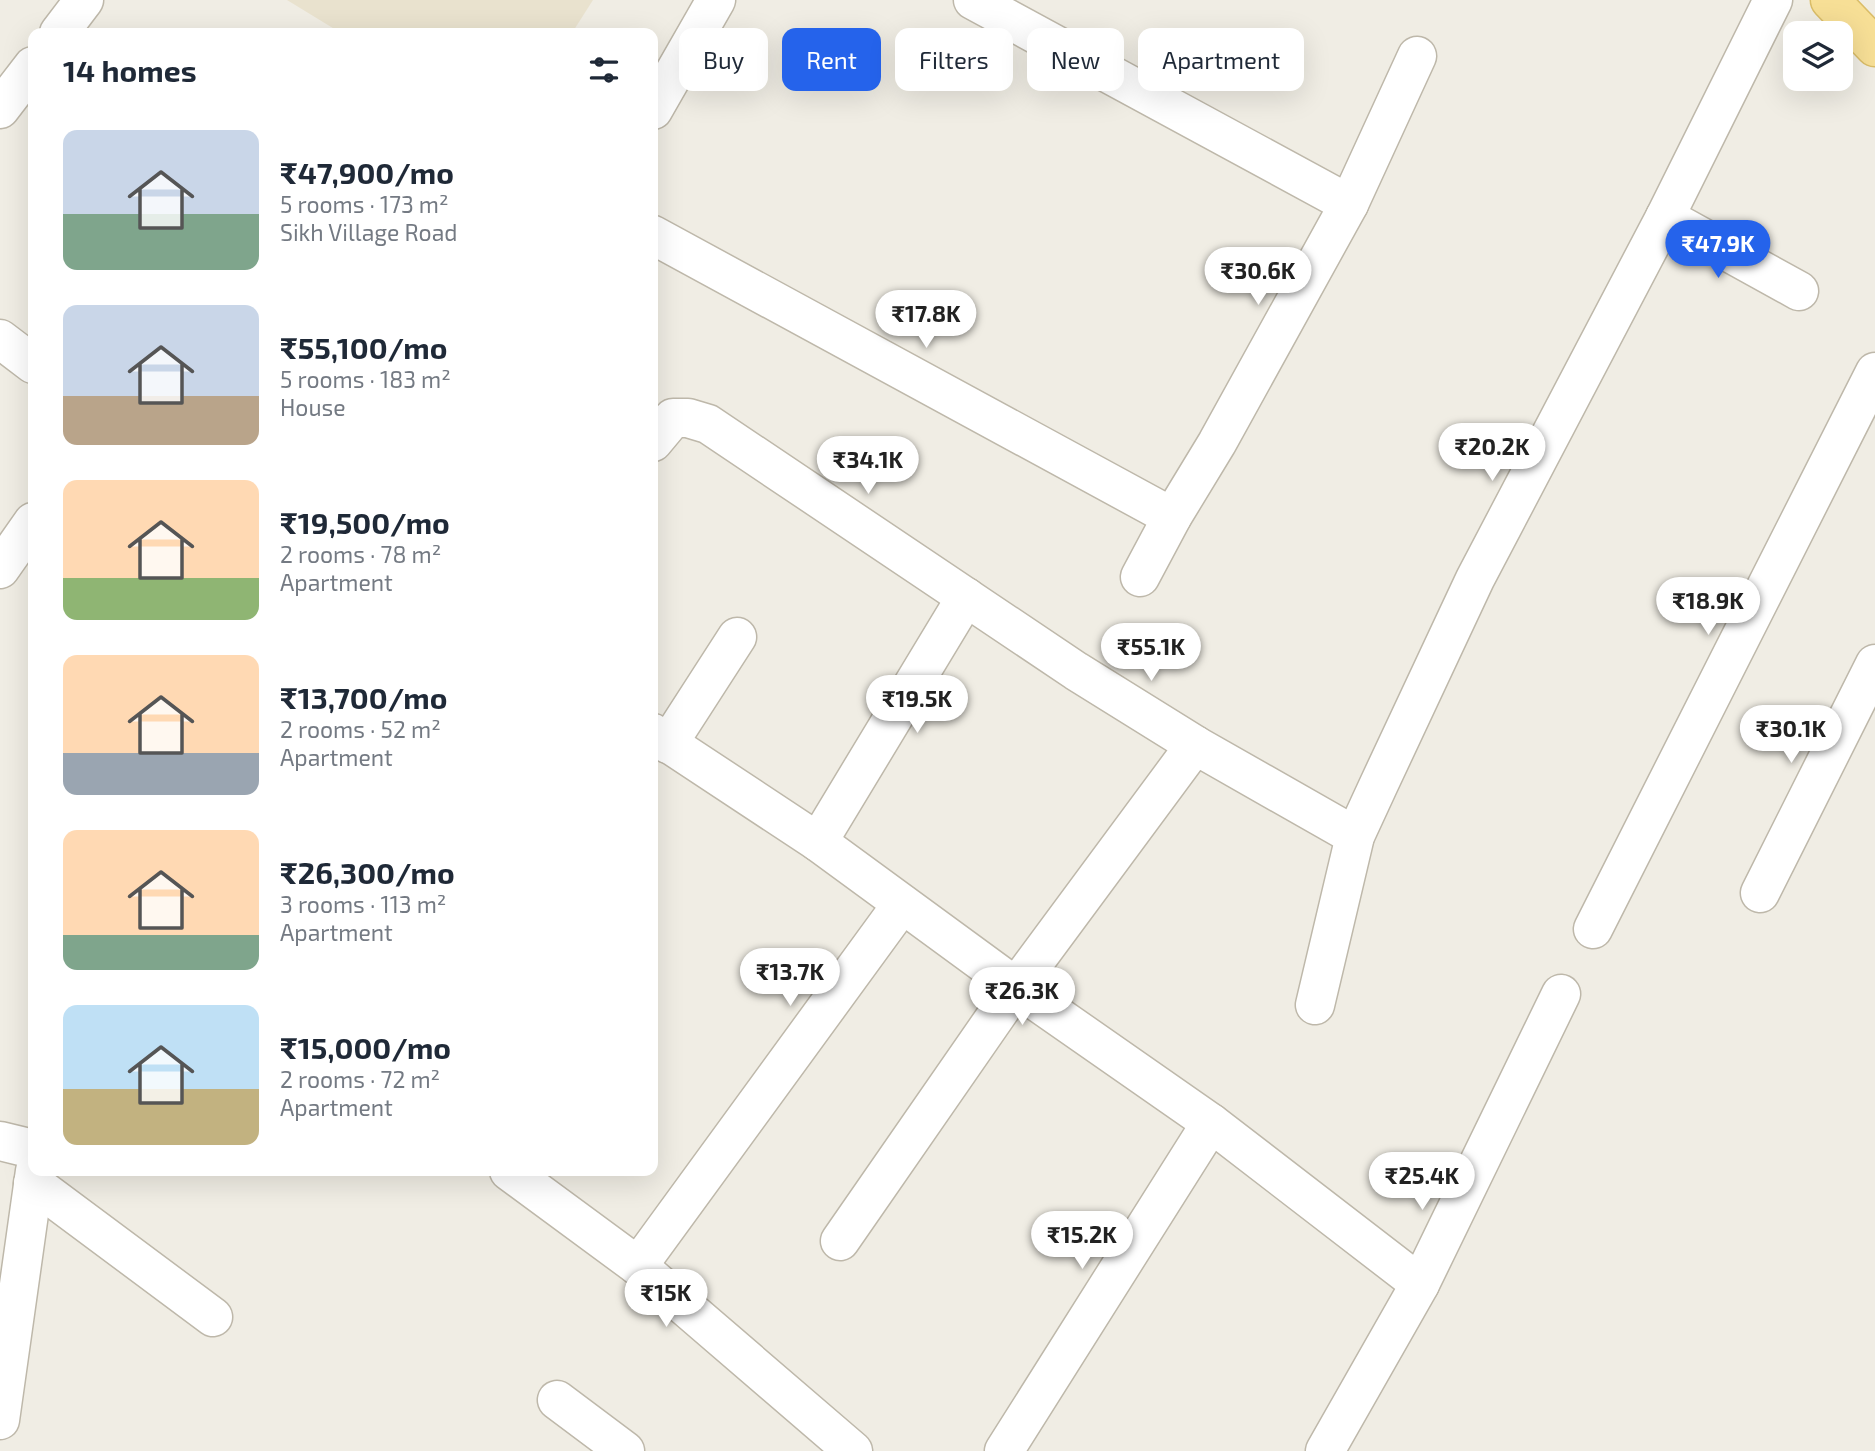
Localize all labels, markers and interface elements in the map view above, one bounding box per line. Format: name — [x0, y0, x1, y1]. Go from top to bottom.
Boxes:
map controls — [1783, 21, 1853, 91]
button: layers — [1783, 21, 1853, 91]
chip: Buy — [679, 28, 768, 91]
chip: Rent — [782, 28, 881, 91]
chip: Filters — [895, 28, 1013, 91]
chip: New — [1027, 28, 1124, 91]
chip: Apartment — [1138, 28, 1304, 91]
icon: filters — [585, 51, 623, 89]
text: 14 homes — [63, 52, 197, 88]
text: ₹47,900/mo — [280, 154, 454, 190]
icon: home — [119, 158, 203, 242]
text: 5 rooms · 173 m² — [280, 190, 449, 218]
text: Sikh Village Road — [280, 218, 457, 246]
pin: ₹47.9K — [1661, 220, 1775, 280]
text: ₹47.9K — [1681, 229, 1755, 257]
pin: ₹30.6K — [1201, 247, 1315, 307]
text: ₹30.6K — [1221, 256, 1295, 284]
pin: ₹17.8K — [869, 290, 983, 350]
text: ₹17.8K — [891, 299, 961, 327]
text: ₹55,100/mo — [280, 329, 447, 365]
icon: home — [119, 333, 203, 417]
text: 5 rooms · 183 m² — [280, 365, 451, 393]
text: House — [280, 393, 346, 421]
pin: ₹20.2K — [1435, 424, 1549, 483]
text: ₹20.2K — [1454, 432, 1530, 460]
pin: ₹34.1K — [811, 436, 925, 496]
text: ₹34.1K — [833, 445, 903, 473]
text: ₹19,500/mo — [280, 504, 450, 540]
icon: home — [119, 508, 203, 592]
text: 2 rooms · 78 m² — [280, 540, 441, 568]
text: Apartment — [280, 568, 393, 596]
pin: ₹18.9K — [1651, 578, 1765, 637]
text: ₹18.9K — [1672, 586, 1744, 614]
pin: ₹55.1K — [1094, 624, 1208, 683]
text: ₹55.1K — [1117, 632, 1185, 660]
pin: ₹19.5K — [860, 676, 974, 735]
text: ₹13,700/mo — [280, 679, 447, 715]
icon: home — [119, 683, 203, 767]
text: ₹19.5K — [882, 684, 952, 712]
pin: ₹30.1K — [1734, 706, 1848, 765]
text: ₹30.1K — [1756, 714, 1826, 742]
text: 2 rooms · 52 m² — [280, 715, 441, 743]
text: Apartment — [280, 743, 393, 771]
text: ₹26,300/mo — [280, 854, 455, 890]
icon: home — [119, 858, 203, 942]
text: 3 rooms · 113 m² — [280, 890, 446, 918]
text: Apartment — [280, 918, 393, 946]
pin: ₹13.7K — [733, 948, 847, 1008]
text: ₹13.7K — [756, 957, 824, 985]
pin: ₹26.3K — [965, 968, 1079, 1027]
text: ₹26.3K — [985, 976, 1059, 1004]
text: ₹15,000/mo — [280, 1029, 451, 1065]
icon: home — [119, 1033, 203, 1117]
text: 2 rooms · 72 m² — [280, 1065, 440, 1093]
text: Apartment — [280, 1093, 393, 1121]
pin: ₹25.4K — [1365, 1152, 1479, 1212]
text: ₹25.4K — [1385, 1161, 1459, 1189]
pin: ₹15.2K — [1025, 1212, 1139, 1271]
text: ₹15.2K — [1047, 1220, 1117, 1248]
pin: ₹15K — [625, 1270, 707, 1329]
text: ₹15K — [641, 1278, 691, 1306]

